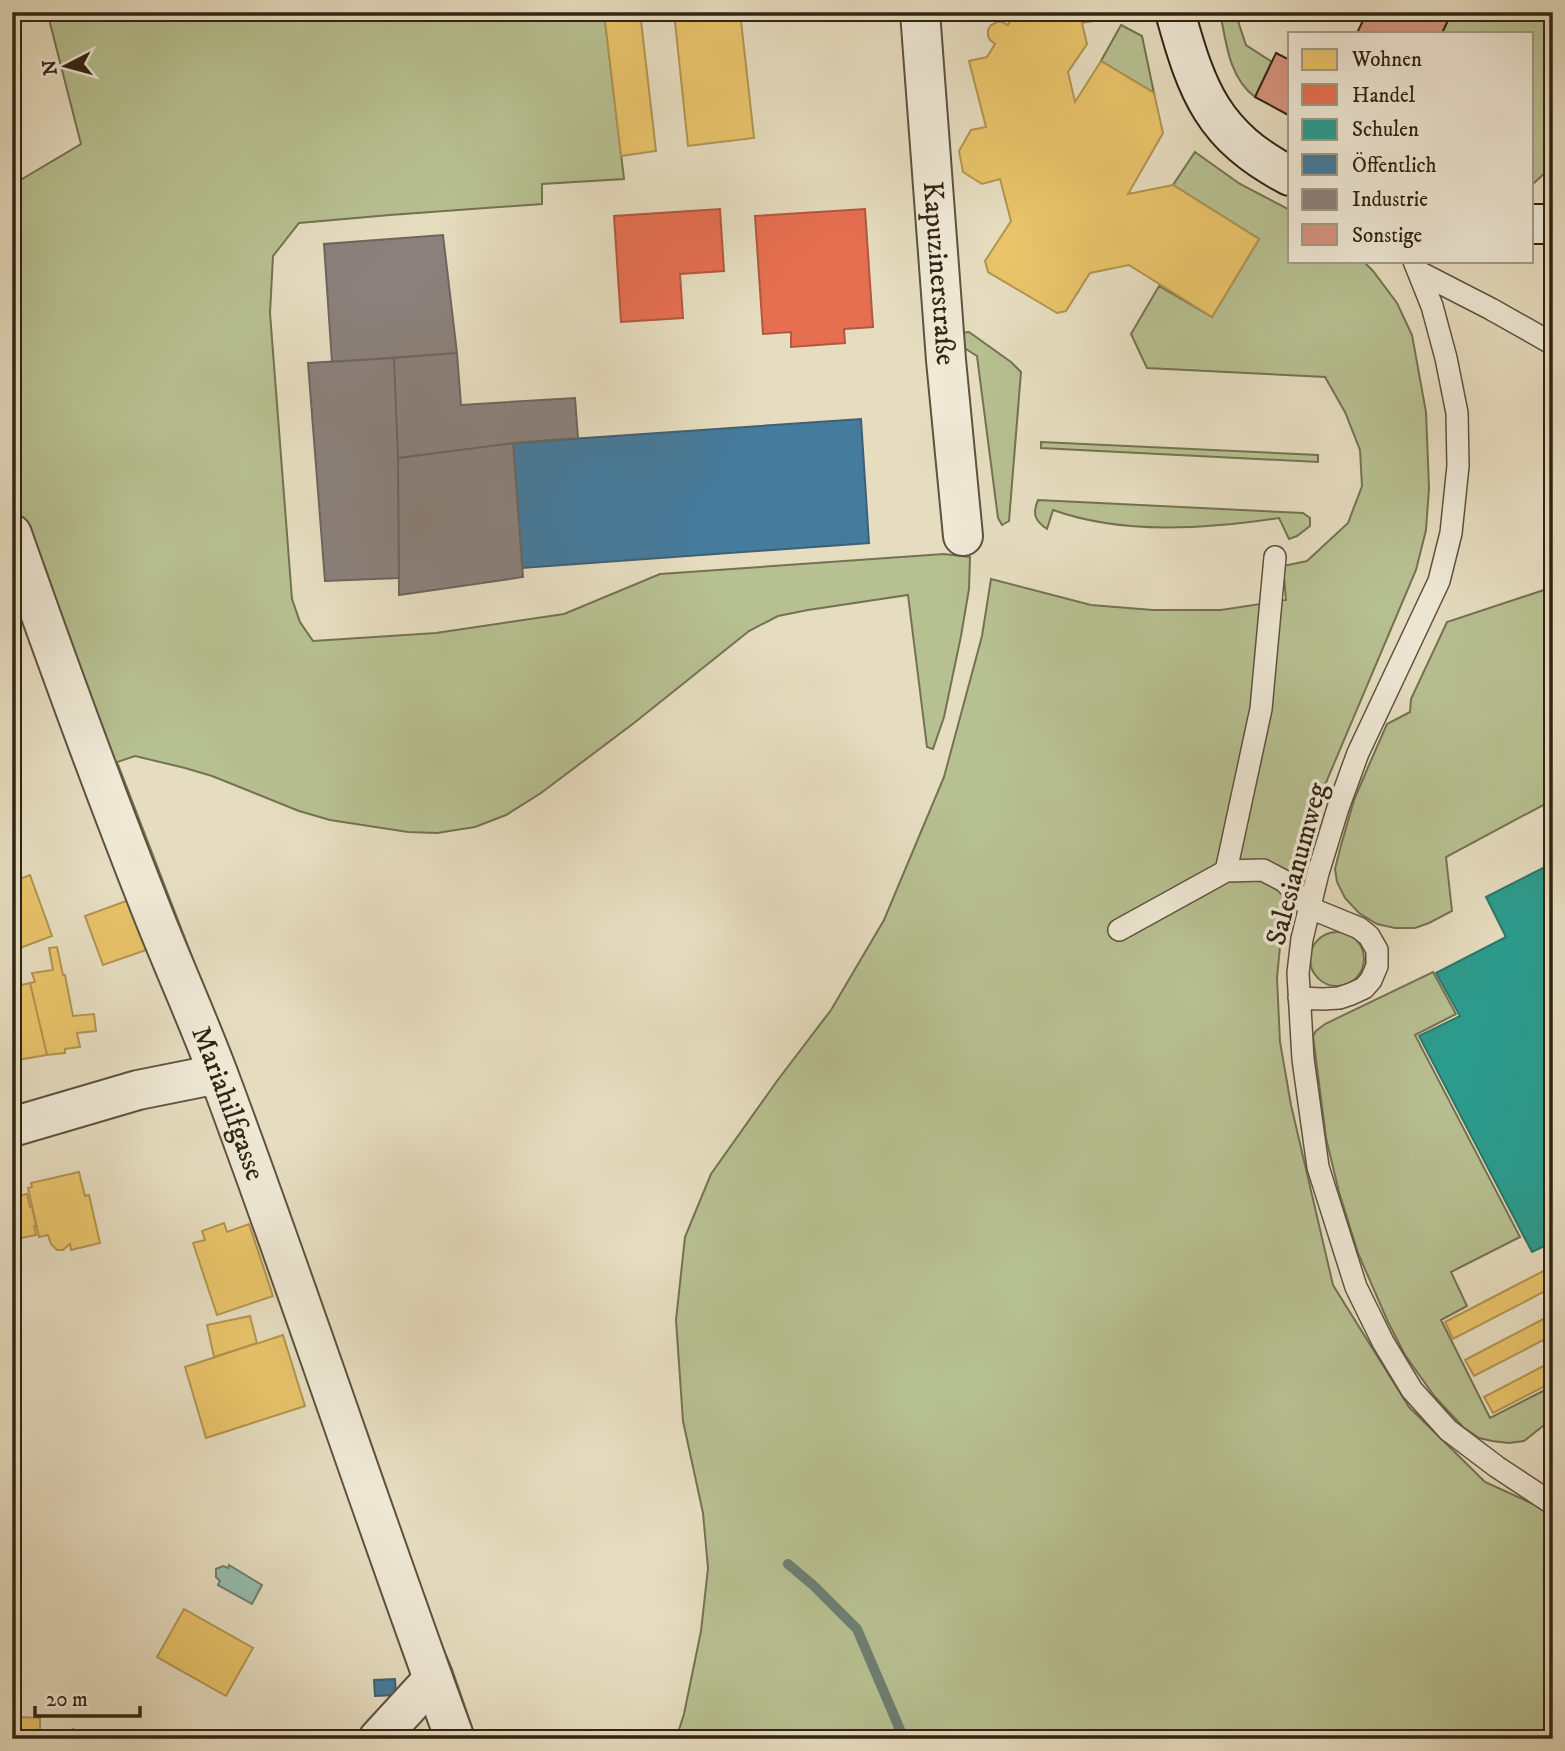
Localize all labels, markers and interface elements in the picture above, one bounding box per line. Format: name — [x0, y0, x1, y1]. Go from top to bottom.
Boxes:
north arrow — [32, 32, 102, 102]
legend — [1288, 32, 1534, 262]
text: Wohnen — [1351, 47, 1422, 73]
text: N — [38, 58, 63, 77]
text: Handel — [1352, 83, 1416, 109]
text: Schulen — [1352, 117, 1419, 143]
text: Öffentlich — [1352, 152, 1437, 179]
street label: Kapuzinerstraße — [915, 180, 964, 366]
text: Industrie — [1352, 187, 1428, 213]
text: Sonstige — [1352, 223, 1423, 249]
street label: Salesianumweg — [1258, 778, 1336, 949]
street label: Mariahilfgasse — [184, 1021, 273, 1185]
scale bar — [35, 1674, 140, 1718]
text: 20 m — [46, 1687, 88, 1713]

